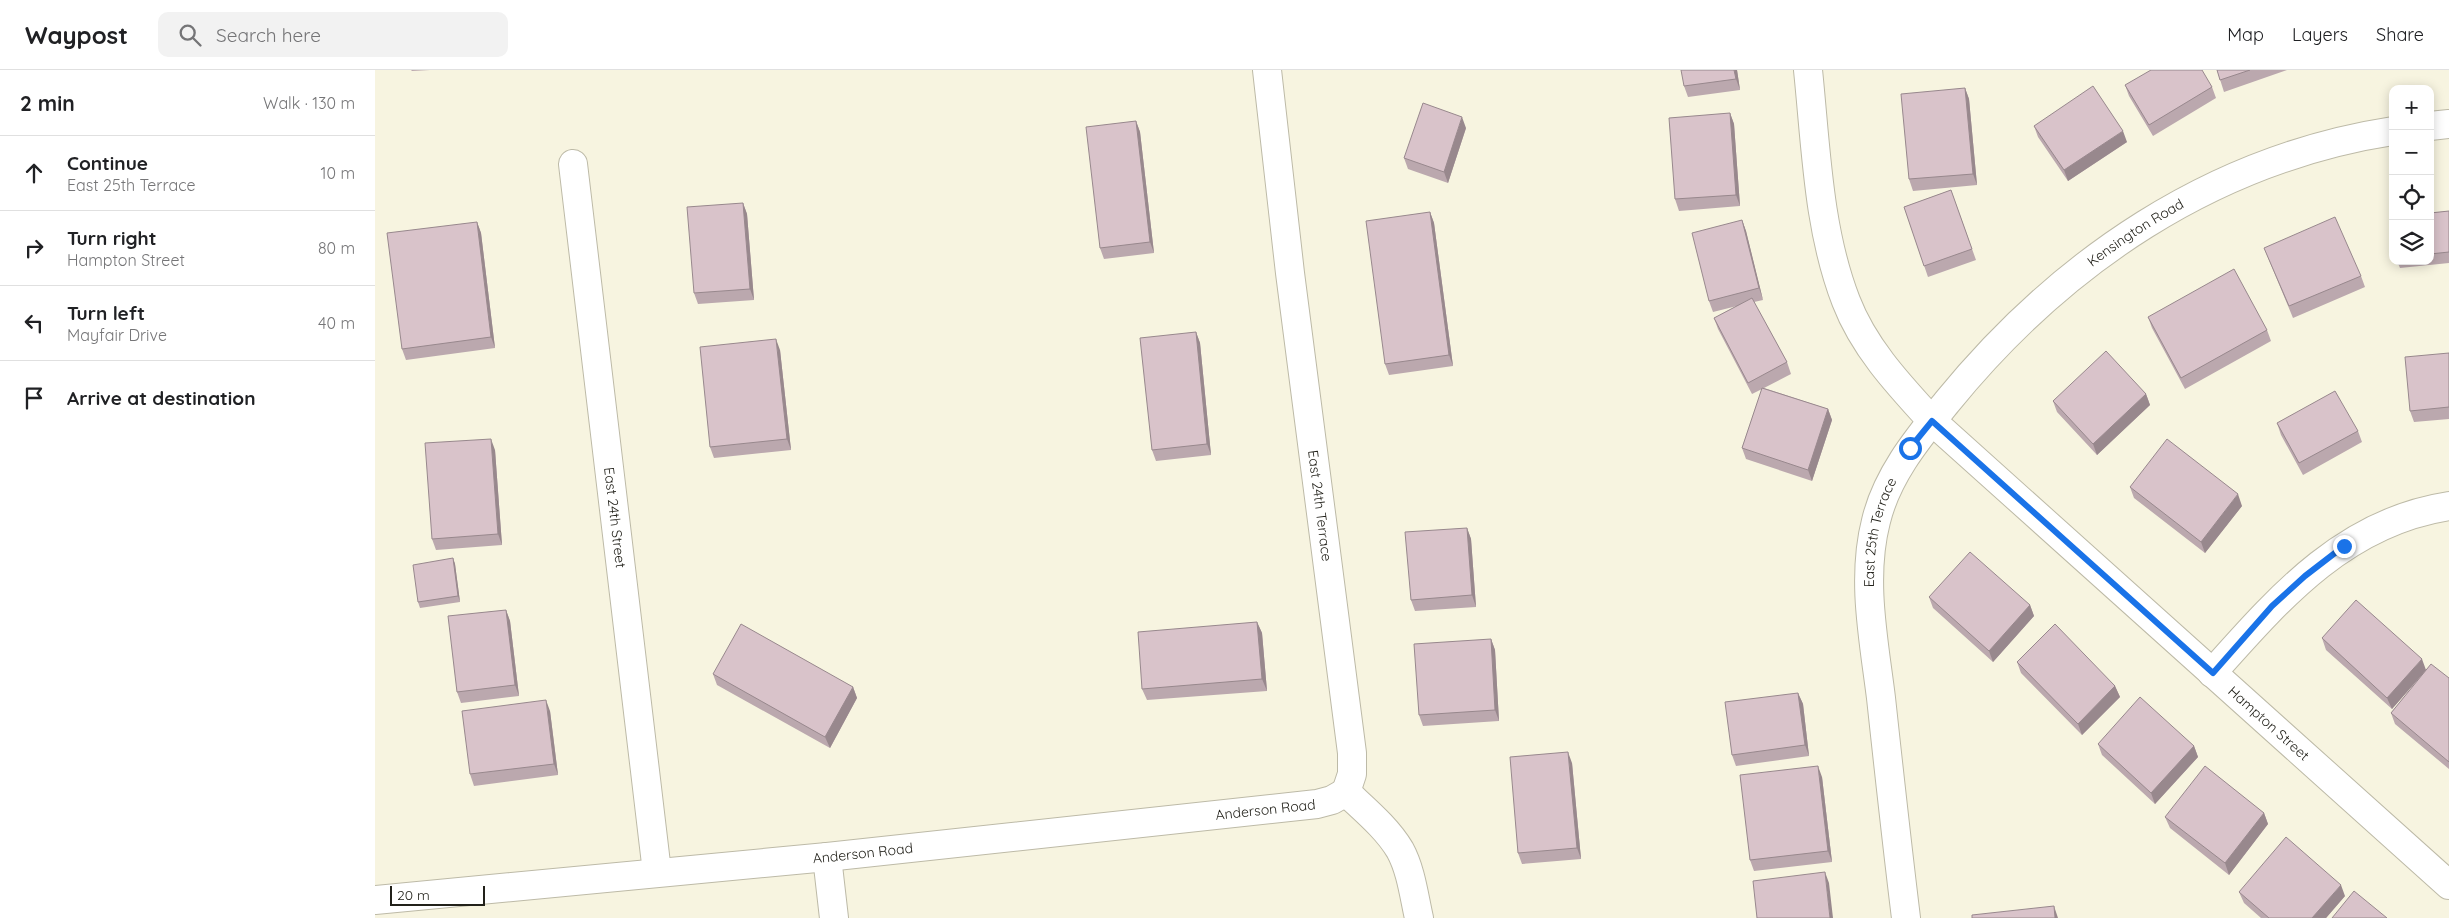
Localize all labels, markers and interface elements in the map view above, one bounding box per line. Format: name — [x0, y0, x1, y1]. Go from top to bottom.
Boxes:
search box — [158, 12, 508, 57]
text: Waypost — [25, 20, 128, 50]
icon: search — [176, 21, 204, 49]
text: Search here — [216, 23, 321, 47]
text: Map — [2227, 23, 2264, 46]
text: Layers — [2292, 23, 2348, 46]
text: Share — [2376, 23, 2424, 46]
map controls — [2389, 85, 2434, 265]
button: + — [2389, 85, 2434, 130]
text: 2 min — [20, 90, 75, 116]
text: Walk · 130 m — [263, 93, 355, 113]
button: − — [2389, 130, 2434, 175]
text: Continue — [67, 151, 148, 175]
icon: ahead — [20, 159, 48, 187]
text: 10 m — [321, 163, 355, 183]
text: East 25th Terrace — [67, 175, 195, 195]
button: locate — [2389, 175, 2434, 220]
street label: Kensington Road — [2083, 195, 2187, 270]
button: layers — [2389, 220, 2434, 265]
text: Turn right — [67, 226, 156, 250]
icon: right — [20, 234, 48, 262]
text: 80 m — [318, 238, 355, 258]
text: Hampton Street — [67, 250, 185, 270]
text: Turn left — [67, 301, 145, 325]
icon: left — [20, 309, 48, 337]
text: 40 m — [318, 313, 355, 333]
text: Mayfair Drive — [67, 325, 167, 345]
icon: arrive — [20, 384, 48, 412]
text: Arrive at destination — [67, 386, 256, 410]
route start — [1899, 437, 1922, 460]
street label: East 24th Terrace — [1304, 449, 1336, 563]
street label: East 24th Street — [600, 466, 630, 569]
street label: East 25th Terrace — [1860, 474, 1900, 587]
route end — [2333, 535, 2356, 558]
street label: Hampton Street — [2224, 682, 2313, 765]
street label: Anderson Road — [1214, 795, 1316, 824]
street label: Anderson Road — [812, 839, 914, 867]
scale bar — [390, 883, 485, 906]
text: 20 m — [397, 886, 430, 904]

